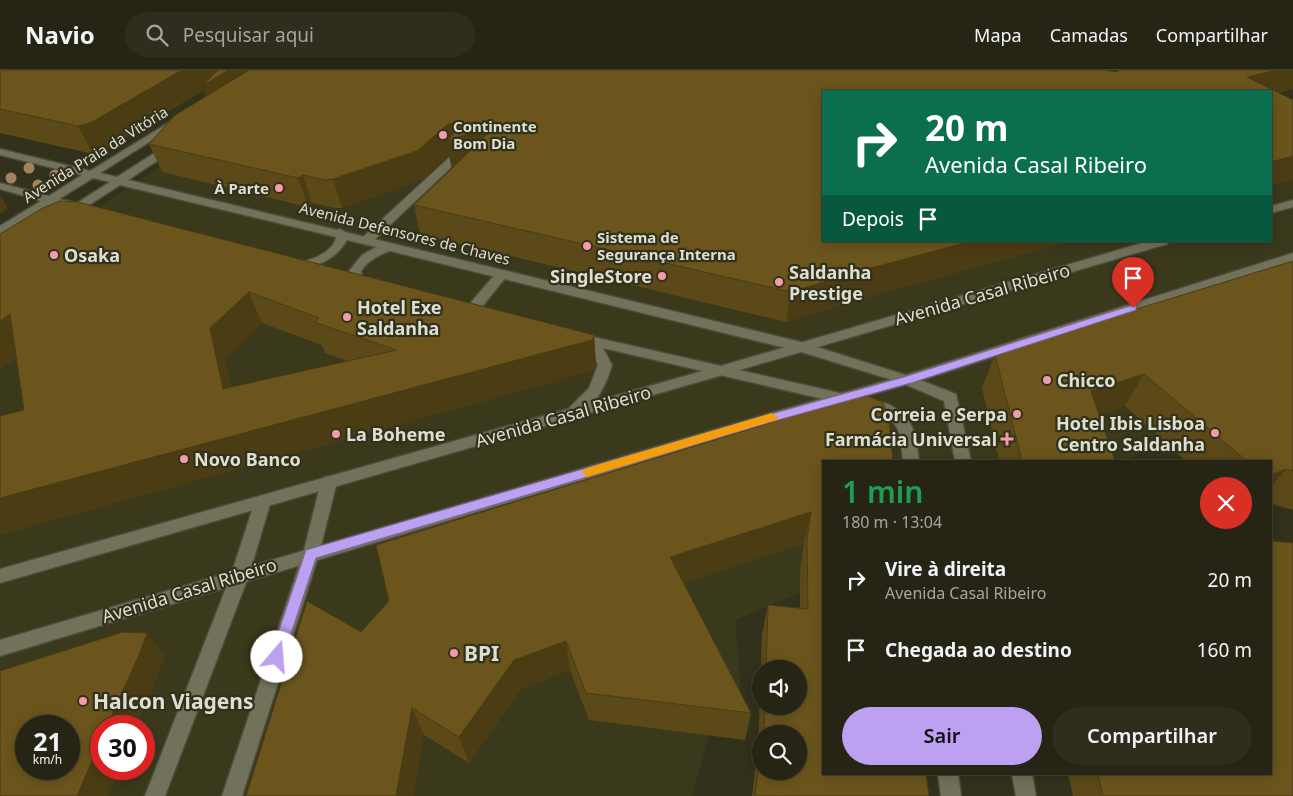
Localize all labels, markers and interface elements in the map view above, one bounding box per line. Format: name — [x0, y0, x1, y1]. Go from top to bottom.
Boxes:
search box — [125, 12, 475, 57]
text: Navio — [25, 18, 95, 51]
icon: search — [143, 21, 171, 49]
text: Pesquisar aqui — [183, 22, 314, 48]
text: Mapa — [974, 23, 1022, 47]
text: Camadas — [1050, 23, 1128, 47]
text: Compartilhar — [1156, 23, 1268, 47]
street label: Avenida Praia da Vitória — [19, 101, 171, 207]
text: 20 m — [925, 104, 1008, 151]
icon: right — [842, 110, 907, 175]
place label: Continente Bom Dia — [453, 116, 537, 153]
marker: Continente Bom Dia — [437, 129, 449, 141]
text: Avenida Casal Ribeiro — [925, 149, 1147, 179]
place label: À Parte — [214, 178, 269, 198]
marker: À Parte — [273, 182, 285, 194]
street label: Avenida Defensores de Chaves — [298, 197, 512, 269]
icon: arrive — [914, 205, 942, 233]
text: Depois — [842, 206, 904, 232]
place label: Sistema de Segurança Interna — [597, 227, 736, 264]
marker: Sistema de Segurança Interna — [581, 240, 593, 252]
place label: Osaka — [64, 243, 120, 267]
marker: Osaka — [48, 249, 60, 261]
street label: Avenida Casal Ribeiro — [891, 257, 1073, 331]
pin — [1112, 257, 1154, 308]
place label: Saldanha Prestige — [789, 260, 871, 305]
place label: SingleStore — [550, 264, 652, 288]
icon: arrive — [1119, 264, 1147, 292]
marker: SingleStore — [656, 270, 668, 282]
marker: Saldanha Prestige — [773, 276, 785, 288]
place label: Hotel Exe Saldanha — [357, 295, 442, 340]
marker: Hotel Exe Saldanha — [341, 311, 353, 323]
place label: Chicco — [1057, 368, 1115, 392]
marker: Chicco — [1041, 374, 1053, 386]
street label: Avenida Casal Ribeiro — [472, 379, 654, 453]
place label: Correia e Serpa — [871, 402, 1007, 426]
marker: Correia e Serpa — [1011, 408, 1023, 420]
place label: Hotel Ibis Lisboa Centro Saldanha — [1056, 411, 1205, 456]
place label: La Boheme — [346, 422, 446, 446]
place label: Farmácia Universal — [825, 427, 997, 451]
marker: Hotel Ibis Lisboa Centro Saldanha — [1209, 427, 1221, 439]
marker: La Boheme — [330, 428, 342, 440]
marker: Farmácia Universal — [1001, 433, 1013, 445]
place label: Novo Banco — [194, 447, 301, 471]
marker: Novo Banco — [178, 453, 190, 465]
text: 1 min — [842, 471, 923, 512]
button: close — [1200, 477, 1252, 529]
text: 180 m · 13:04 — [842, 511, 942, 533]
street label: Avenida Casal Ribeiro — [99, 552, 279, 628]
text: Vire à direita — [885, 556, 1006, 582]
icon: right — [842, 566, 870, 594]
text: 20 m — [1208, 567, 1252, 593]
text: Avenida Casal Ribeiro — [885, 582, 1046, 604]
position arrow — [250, 630, 302, 682]
icon: arrive — [842, 636, 870, 664]
text: Chegada ao destino — [885, 637, 1072, 663]
text: 160 m — [1197, 637, 1252, 663]
place label: BPI — [464, 639, 499, 667]
marker: BPI — [448, 647, 460, 659]
map controls — [752, 660, 807, 780]
button: sound — [752, 660, 807, 715]
place label: Halcon Viagens — [93, 687, 253, 715]
marker: Halcon Viagens — [77, 695, 89, 707]
button: Sair — [842, 707, 1042, 765]
button: Compartilhar — [1052, 707, 1252, 765]
speed limit sign: 30 — [90, 715, 155, 780]
text: 21 — [33, 724, 62, 758]
button: search — [752, 725, 807, 780]
text: km/h — [33, 751, 62, 768]

